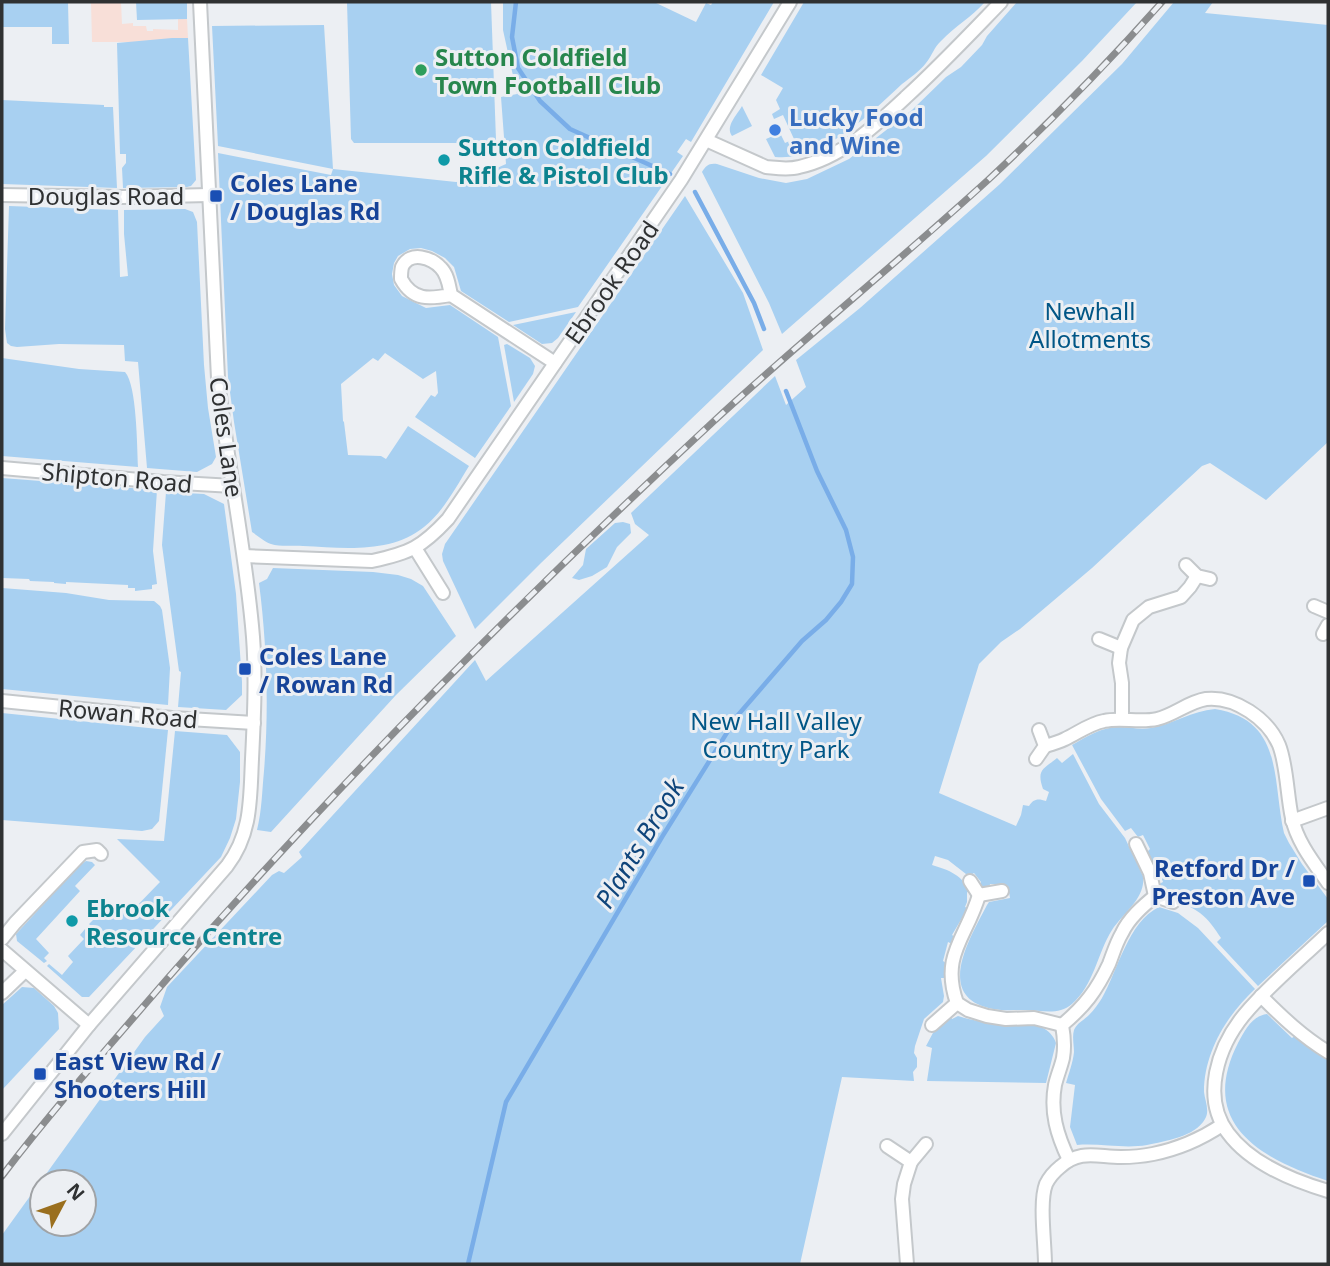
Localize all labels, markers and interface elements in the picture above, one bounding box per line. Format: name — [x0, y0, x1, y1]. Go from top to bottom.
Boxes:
place label: Sutton Coldfield Town Football Club — [435, 40, 661, 101]
marker: Sutton Coldfield Town Football Club — [413, 62, 429, 78]
place label: Lucky Food and Wine — [789, 100, 924, 161]
marker: Lucky Food and Wine — [767, 122, 783, 138]
place label: Sutton Coldfield Rifle & Pistol Club — [458, 130, 669, 191]
marker: Sutton Coldfield Rifle & Pistol Club — [436, 152, 452, 168]
place label: Coles Lane / Douglas Rd — [230, 166, 380, 227]
street label: Douglas Road — [28, 179, 184, 212]
marker: Coles Lane / Douglas Rd — [208, 188, 224, 204]
street label: Ebrook Road — [556, 214, 666, 350]
park label: Newhall Allotments — [1029, 294, 1151, 355]
street label: Coles Lane — [202, 375, 252, 499]
street label: Shipton Road — [40, 454, 194, 500]
place label: Coles Lane / Rowan Rd — [259, 639, 393, 700]
marker: Coles Lane / Rowan Rd — [237, 661, 253, 677]
street label: Rowan Road — [57, 690, 199, 736]
park label: New Hall Valley Country Park — [690, 704, 862, 765]
water label: Plants Brook — [586, 770, 692, 915]
place label: Retford Dr / Preston Ave — [1152, 851, 1295, 912]
marker: Retford Dr / Preston Ave — [1301, 873, 1317, 889]
place label: Ebrook Resource Centre — [86, 891, 282, 952]
marker: Ebrook Resource Centre — [64, 913, 80, 929]
place label: East View Rd / Shooters Hill — [54, 1044, 221, 1105]
marker: East View Rd / Shooters Hill — [32, 1066, 48, 1082]
north arrow — [28, 1168, 98, 1238]
text: N — [61, 1177, 91, 1206]

